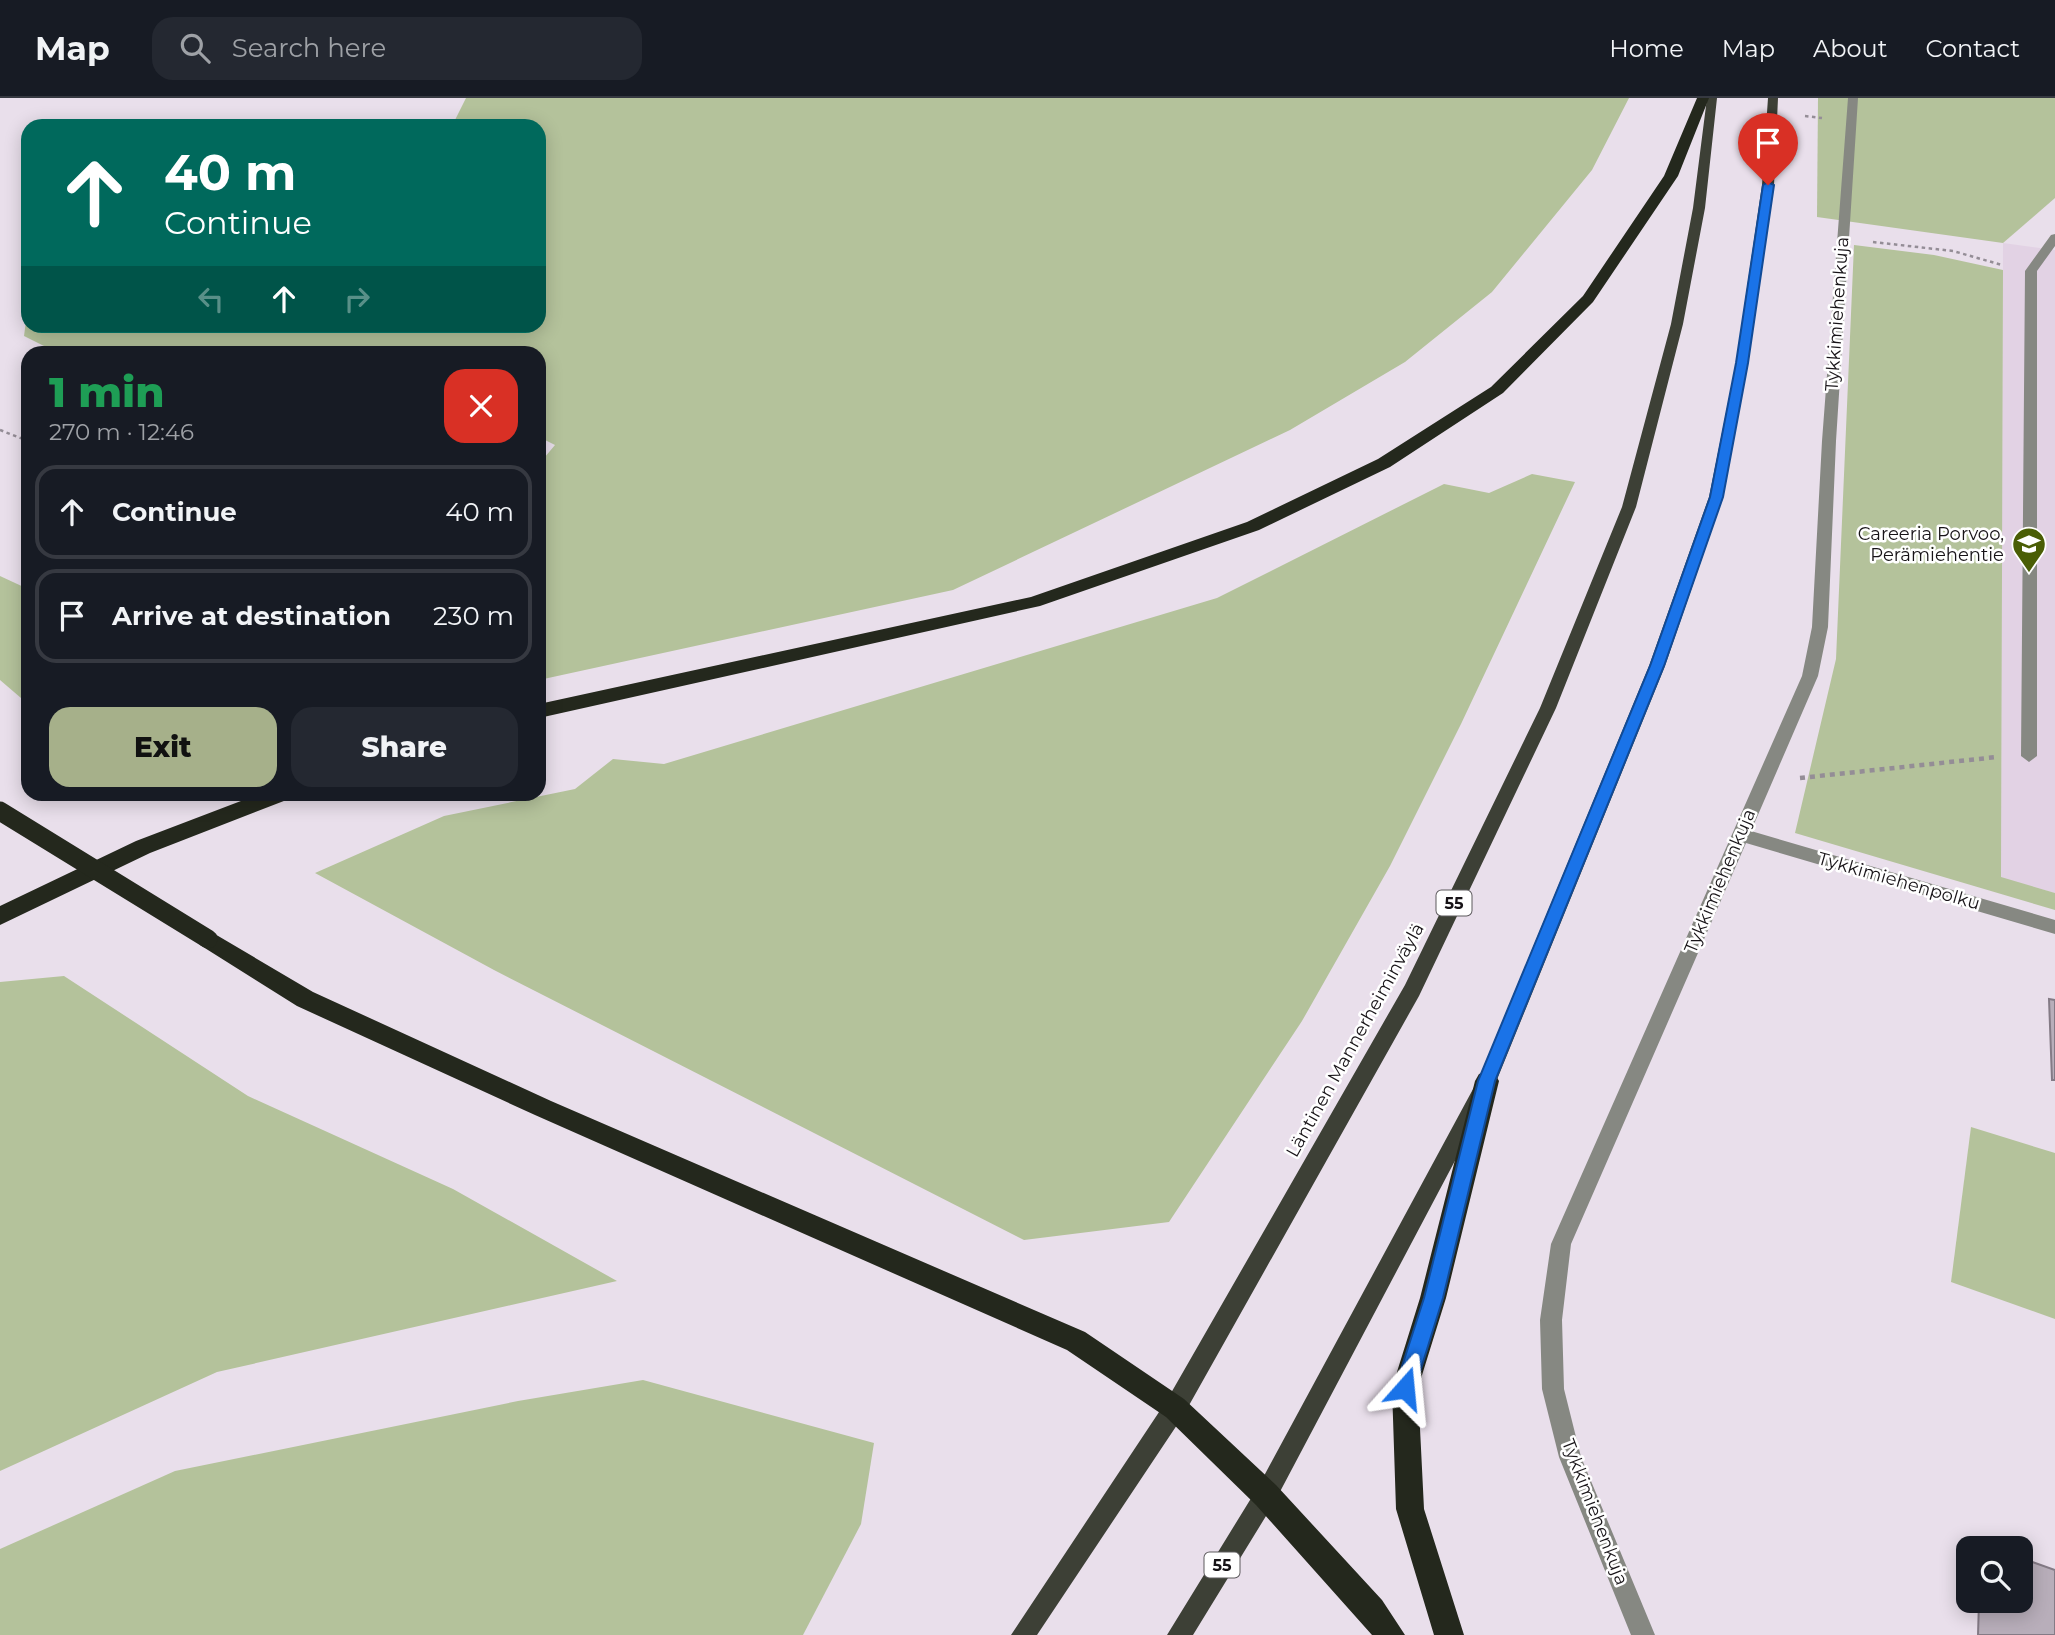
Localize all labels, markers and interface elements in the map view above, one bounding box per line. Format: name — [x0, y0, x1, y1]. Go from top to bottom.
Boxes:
search box — [152, 17, 642, 80]
text: Map — [35, 28, 110, 68]
icon: search — [176, 29, 214, 67]
text: Search here — [232, 32, 386, 64]
text: Home — [1609, 34, 1684, 63]
text: Map — [1722, 34, 1775, 63]
text: About — [1813, 34, 1887, 63]
text: Contact — [1925, 34, 2020, 63]
pin — [1738, 113, 1798, 185]
icon: arrive — [1749, 124, 1787, 162]
text: 40 m — [164, 143, 296, 202]
icon: ahead — [49, 147, 140, 238]
text: Continue — [164, 203, 312, 242]
street label: Tykkimiehenkuja — [1821, 236, 1853, 392]
icon: left — [192, 280, 230, 318]
icon: ahead — [265, 280, 303, 318]
icon: right — [338, 280, 376, 318]
text: 1 min — [49, 366, 165, 418]
button: close — [444, 369, 518, 443]
text: 270 m · 12:46 — [49, 418, 194, 446]
icon: ahead — [53, 493, 91, 531]
text: Continue — [112, 496, 237, 528]
text: 40 m — [445, 496, 514, 528]
place label: Careeria Porvoo, Perämiehentie — [1858, 523, 2004, 566]
school or university icon: Careeria Porvoo, Perämiehentie — [2010, 525, 2048, 574]
icon: arrive — [53, 597, 91, 635]
text: Arrive at destination — [112, 600, 391, 632]
text: 230 m — [433, 600, 514, 632]
button: Exit — [49, 707, 277, 787]
button: Share — [291, 707, 518, 787]
street label: Tykkimiehenkuja — [1680, 805, 1760, 957]
street label: Tykkimiehenpolku — [1815, 847, 1983, 915]
road number: 55 — [1436, 890, 1472, 916]
street label: Läntinen Mannerheiminväylä — [1281, 919, 1429, 1161]
position arrow — [1368, 1351, 1442, 1425]
street label: Tykkimiehenkuja — [1557, 1436, 1633, 1588]
map controls — [1956, 1536, 2033, 1613]
button: search — [1956, 1536, 2033, 1613]
road number: 55 — [1204, 1553, 1240, 1578]

